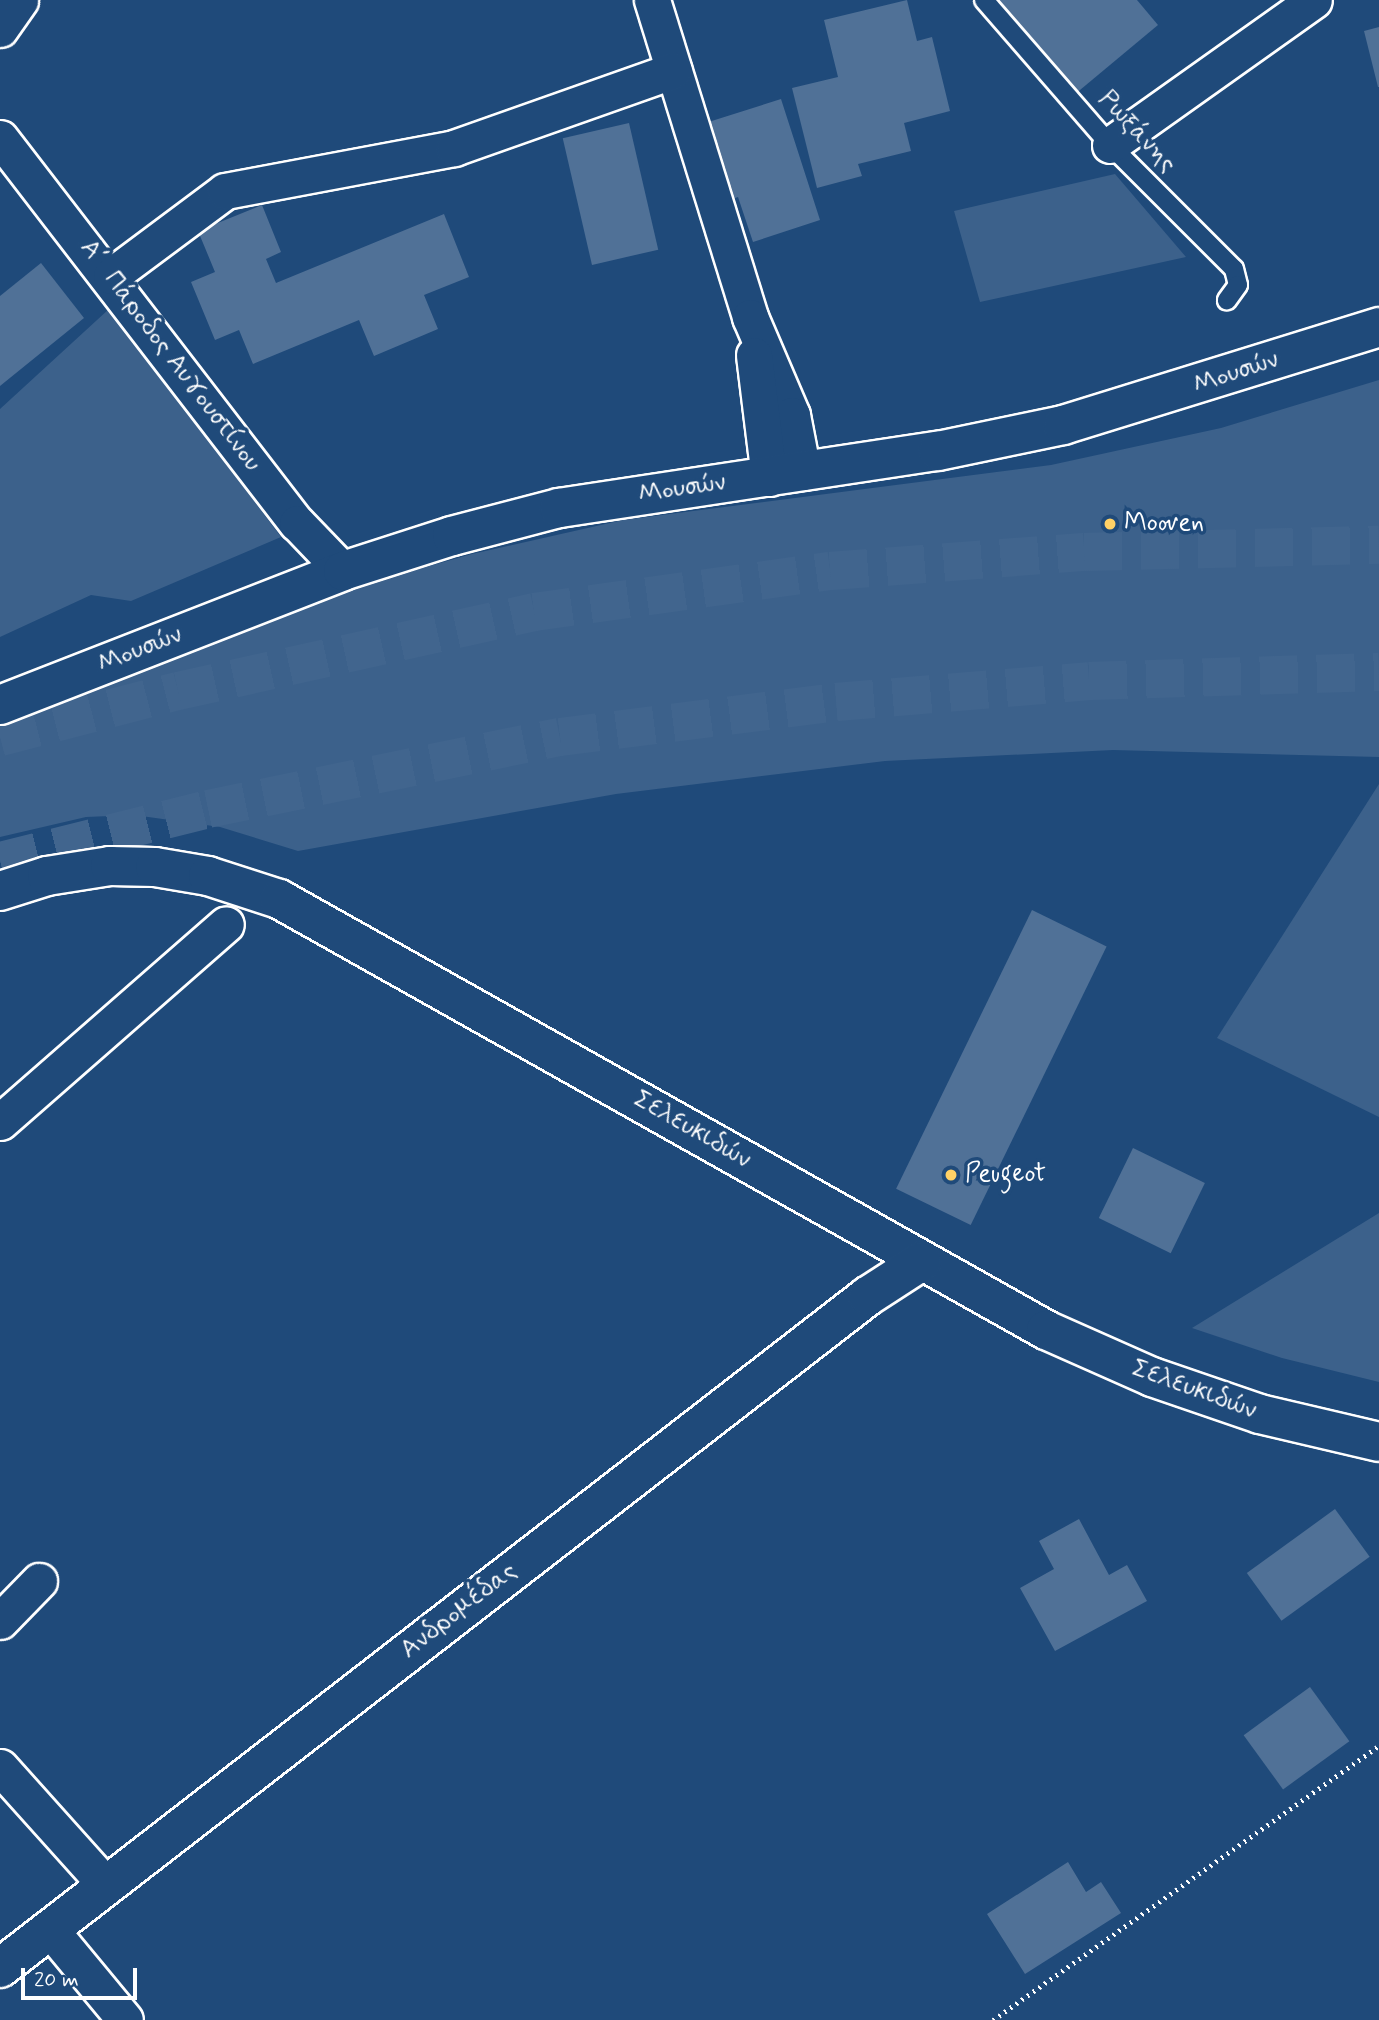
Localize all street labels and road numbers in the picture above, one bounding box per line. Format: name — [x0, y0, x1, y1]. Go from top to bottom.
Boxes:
street label: Ρωξάνης — [1091, 84, 1183, 180]
street label: Α΄ Πάροδος Αυγουστίνου — [73, 234, 267, 478]
street label: Μουσών — [1189, 345, 1283, 401]
street label: Μουσών — [636, 467, 728, 511]
street label: Μουσών — [93, 620, 187, 680]
street label: Σελευκιδών — [628, 1084, 756, 1176]
street label: Σελευκιδών — [1127, 1353, 1261, 1427]
street label: Ανδρομέδας — [395, 1556, 523, 1666]

